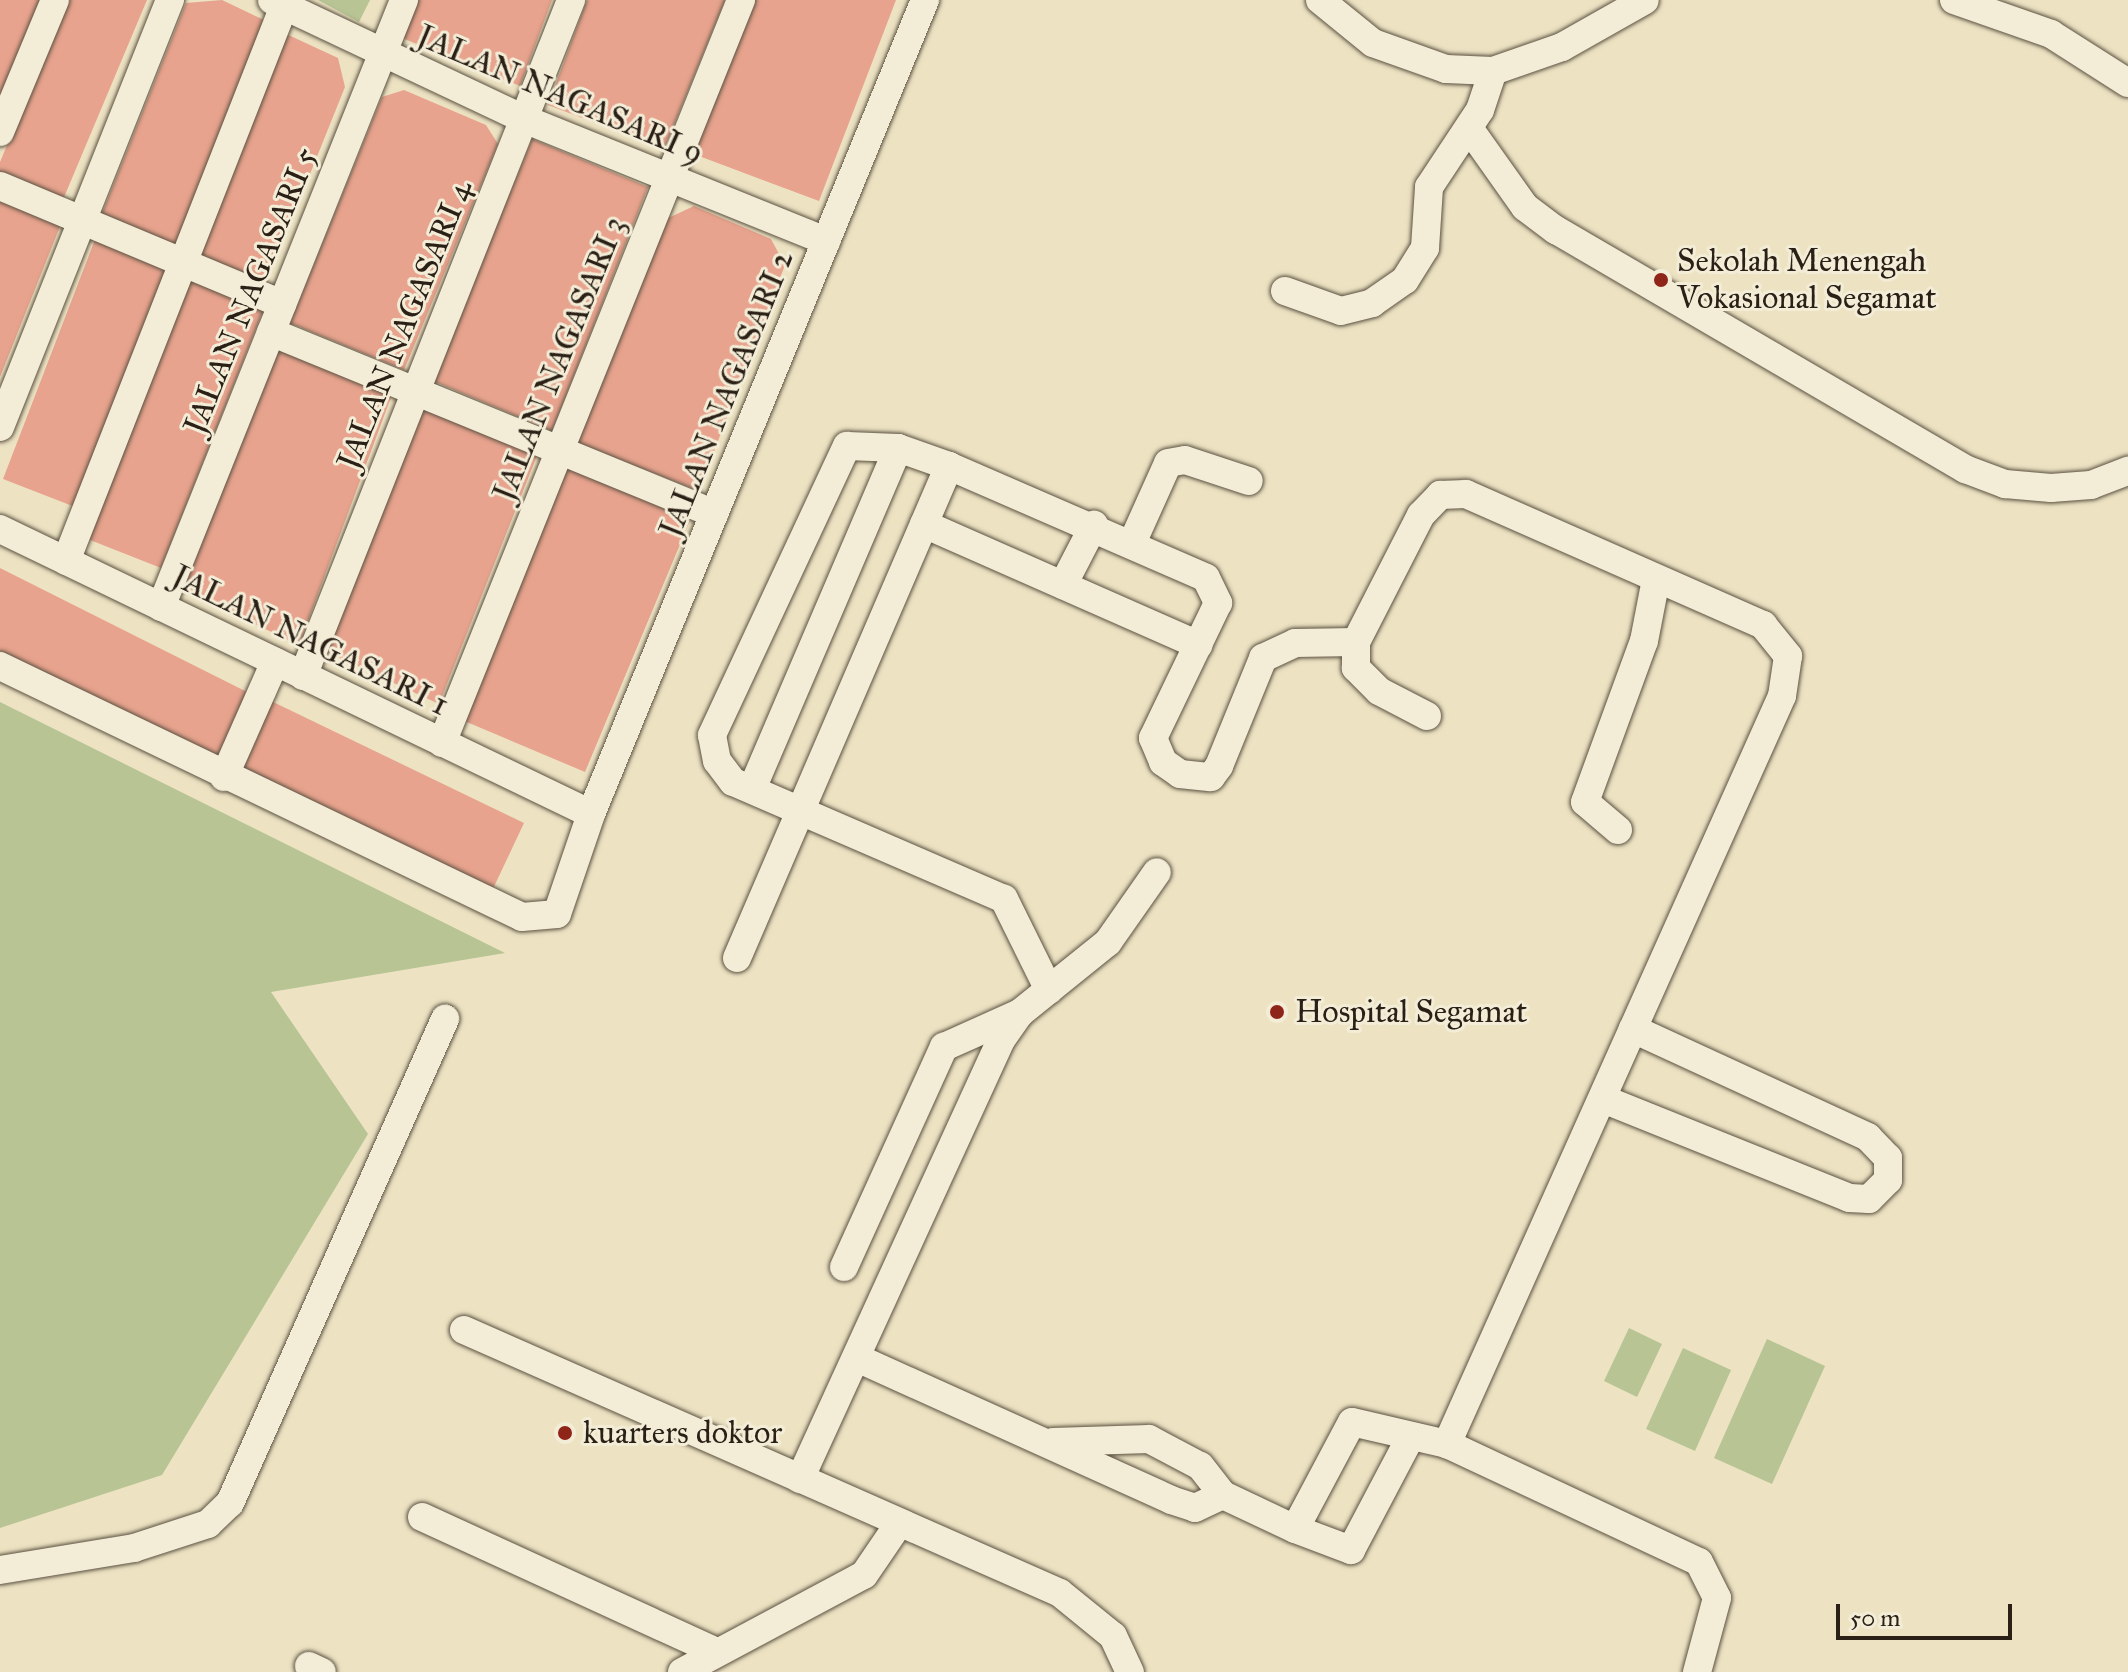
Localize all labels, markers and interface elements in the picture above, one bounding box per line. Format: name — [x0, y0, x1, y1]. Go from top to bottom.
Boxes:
street label: JALAN NAGASARI 9 — [411, 17, 709, 173]
street label: JALAN NAGASARI 5 — [176, 142, 326, 440]
street label: JALAN NAGASARI 4 — [330, 175, 480, 475]
street label: JALAN NAGASARI 3 — [485, 211, 635, 507]
place label: Sekolah Menengah Vokasional Segamat — [1677, 243, 1937, 318]
street label: JALAN NAGASARI 2 — [652, 245, 802, 543]
marker: Sekolah Menengah Vokasional Segamat — [1652, 271, 1670, 289]
street label: JALAN NAGASARI 1 — [166, 557, 454, 725]
place label: Hospital Segamat — [1295, 993, 1527, 1031]
marker: Hospital Segamat — [1266, 1001, 1288, 1023]
place label: kuarters doktor — [583, 1414, 782, 1452]
marker: kuarters doktor — [554, 1422, 576, 1444]
scale bar — [1840, 1588, 2016, 1638]
text: 50 m — [1850, 1603, 1900, 1633]

